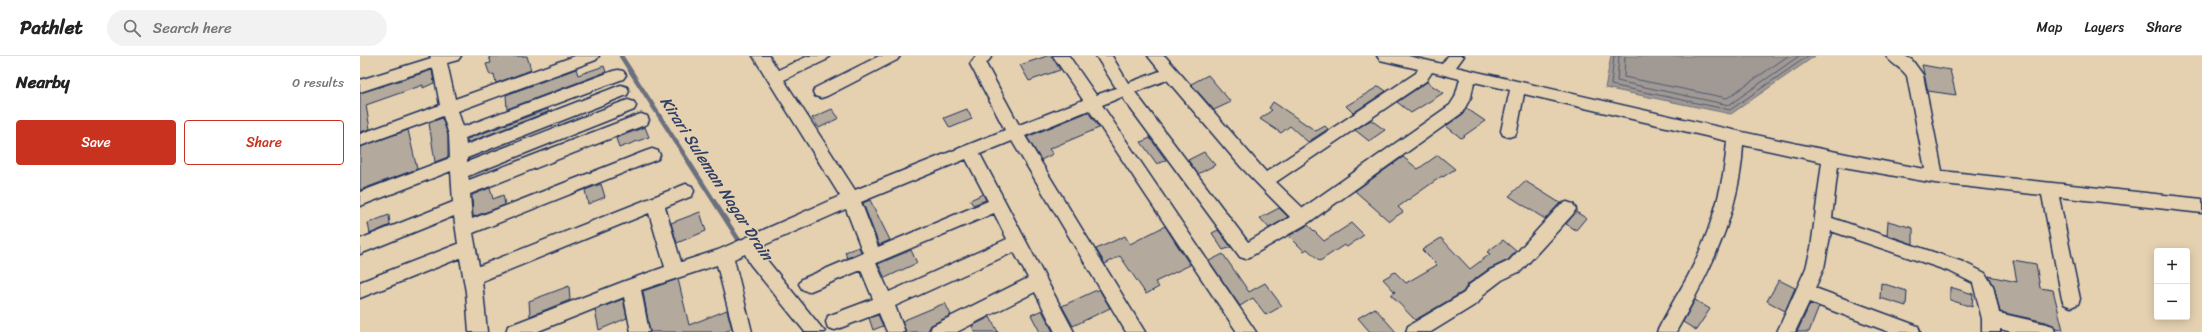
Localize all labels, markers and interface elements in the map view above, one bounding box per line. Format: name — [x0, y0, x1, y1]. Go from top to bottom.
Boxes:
search box — [107, 10, 387, 46]
text: Pathlet — [20, 11, 83, 44]
text: Search here — [153, 15, 232, 41]
text: Map — [2037, 15, 2062, 40]
text: Layers — [2084, 15, 2124, 40]
text: Share — [2146, 15, 2182, 40]
icon: search — [121, 17, 143, 39]
text: Nearby — [16, 67, 70, 97]
text: 0 results — [292, 71, 344, 94]
water label: Kirari Suleman Nagar Drain — [652, 90, 782, 268]
button: Save — [16, 120, 176, 165]
button: Share — [184, 120, 344, 165]
map controls — [2154, 248, 2190, 320]
button: + — [2154, 248, 2190, 284]
button: − — [2154, 284, 2190, 320]

